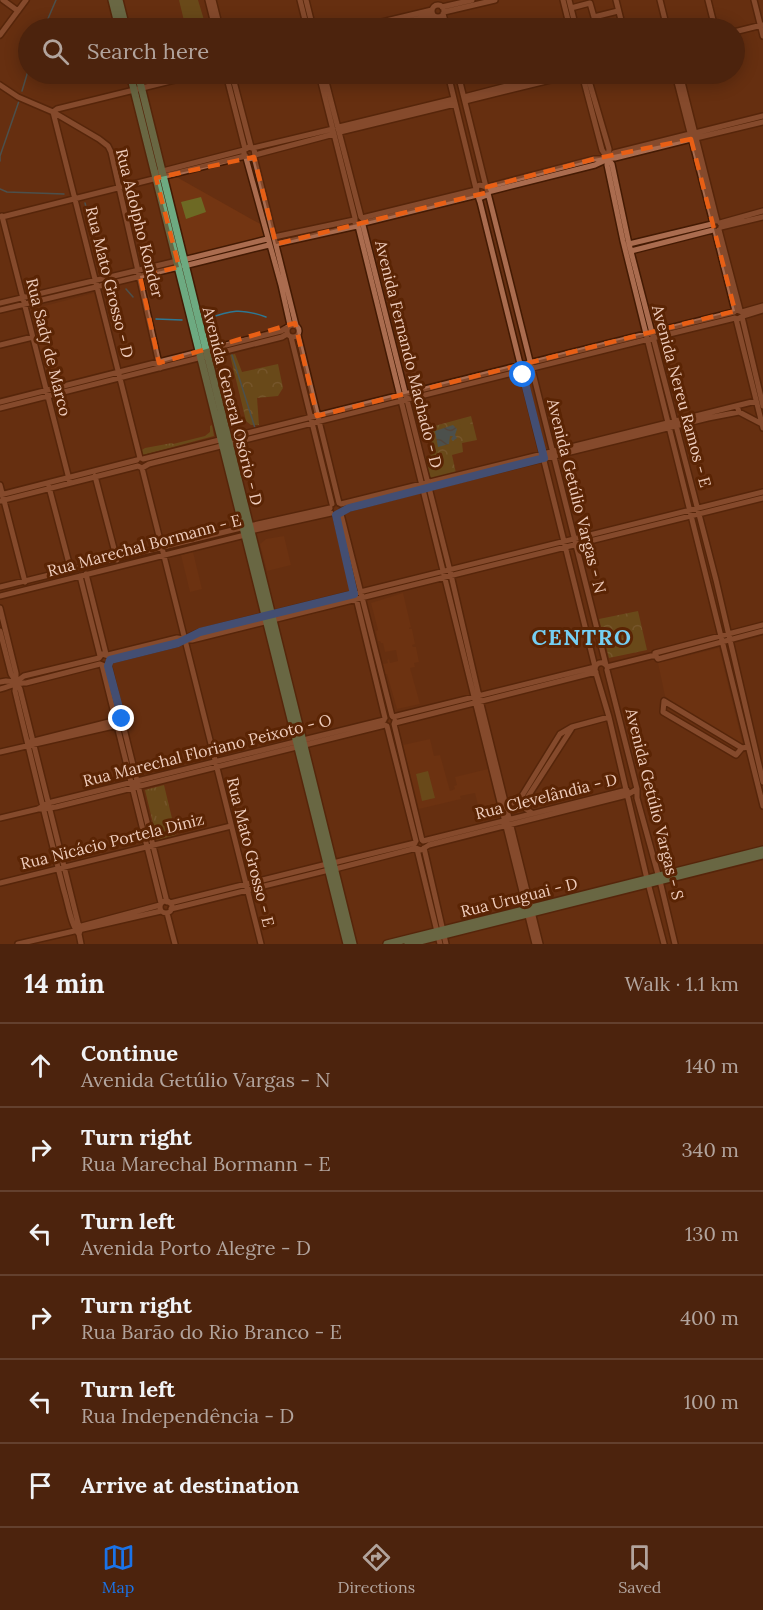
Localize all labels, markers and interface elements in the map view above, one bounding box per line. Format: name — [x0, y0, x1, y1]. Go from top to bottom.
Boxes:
search box — [18, 18, 745, 84]
icon: search — [39, 35, 72, 68]
text: Search here — [87, 37, 209, 65]
street label: Rua Adolpho Konder — [112, 146, 168, 300]
street label: Rua Mato Grosso - D — [82, 204, 139, 360]
street label: Avenida Fernando Machado - D — [371, 237, 447, 470]
street label: Rua Sady de Marco — [22, 276, 76, 418]
street label: Avenida Nereu Ramos - E — [648, 302, 716, 489]
street label: Avenida General Osório - D — [198, 304, 267, 507]
route start — [509, 361, 535, 387]
street label: Avenida Getúlio Vargas - N — [543, 396, 611, 595]
street label: Rua Marechal Bormann - E — [45, 509, 243, 581]
district label: CENTRO — [531, 623, 633, 651]
route end — [108, 705, 134, 731]
street label: Avenida Getúlio Vargas - S — [621, 705, 688, 902]
street label: Rua Marechal Floriano Peixoto - O — [81, 709, 333, 791]
street label: Rua Clevelândia - D — [473, 769, 619, 823]
street label: Rua Mato Grosso - E — [223, 775, 279, 929]
street label: Rua Nicácio Portela Diniz — [18, 808, 206, 874]
street label: Rua Uruguai - D — [458, 873, 580, 921]
text: 14 min — [24, 967, 105, 1000]
text: Walk · 1.1 km — [625, 971, 739, 996]
text: Continue — [81, 1039, 178, 1067]
icon: ahead — [24, 1049, 57, 1082]
text: 140 m — [685, 1053, 739, 1078]
text: Avenida Getúlio Vargas - N — [81, 1067, 331, 1092]
text: Turn right — [81, 1123, 192, 1151]
icon: right — [24, 1133, 57, 1166]
text: 340 m — [681, 1137, 739, 1162]
text: Rua Marechal Bormann - E — [81, 1151, 331, 1176]
text: Turn left — [81, 1207, 175, 1235]
icon: left — [24, 1217, 57, 1250]
text: 130 m — [685, 1221, 739, 1246]
text: Avenida Porto Alegre - D — [81, 1235, 311, 1260]
text: Turn right — [81, 1291, 192, 1319]
icon: right — [24, 1301, 57, 1334]
text: 400 m — [680, 1305, 739, 1330]
text: Rua Barão do Rio Branco - E — [81, 1319, 342, 1344]
text: Turn left — [81, 1375, 175, 1403]
icon: left — [24, 1385, 57, 1418]
text: 100 m — [684, 1389, 739, 1414]
text: Rua Independência - D — [81, 1403, 294, 1428]
icon: arrive — [24, 1469, 57, 1502]
text: Arrive at destination — [81, 1471, 299, 1499]
tab: Map — [102, 1541, 135, 1597]
tab: Directions — [338, 1541, 415, 1597]
tab: Saved — [618, 1541, 661, 1597]

